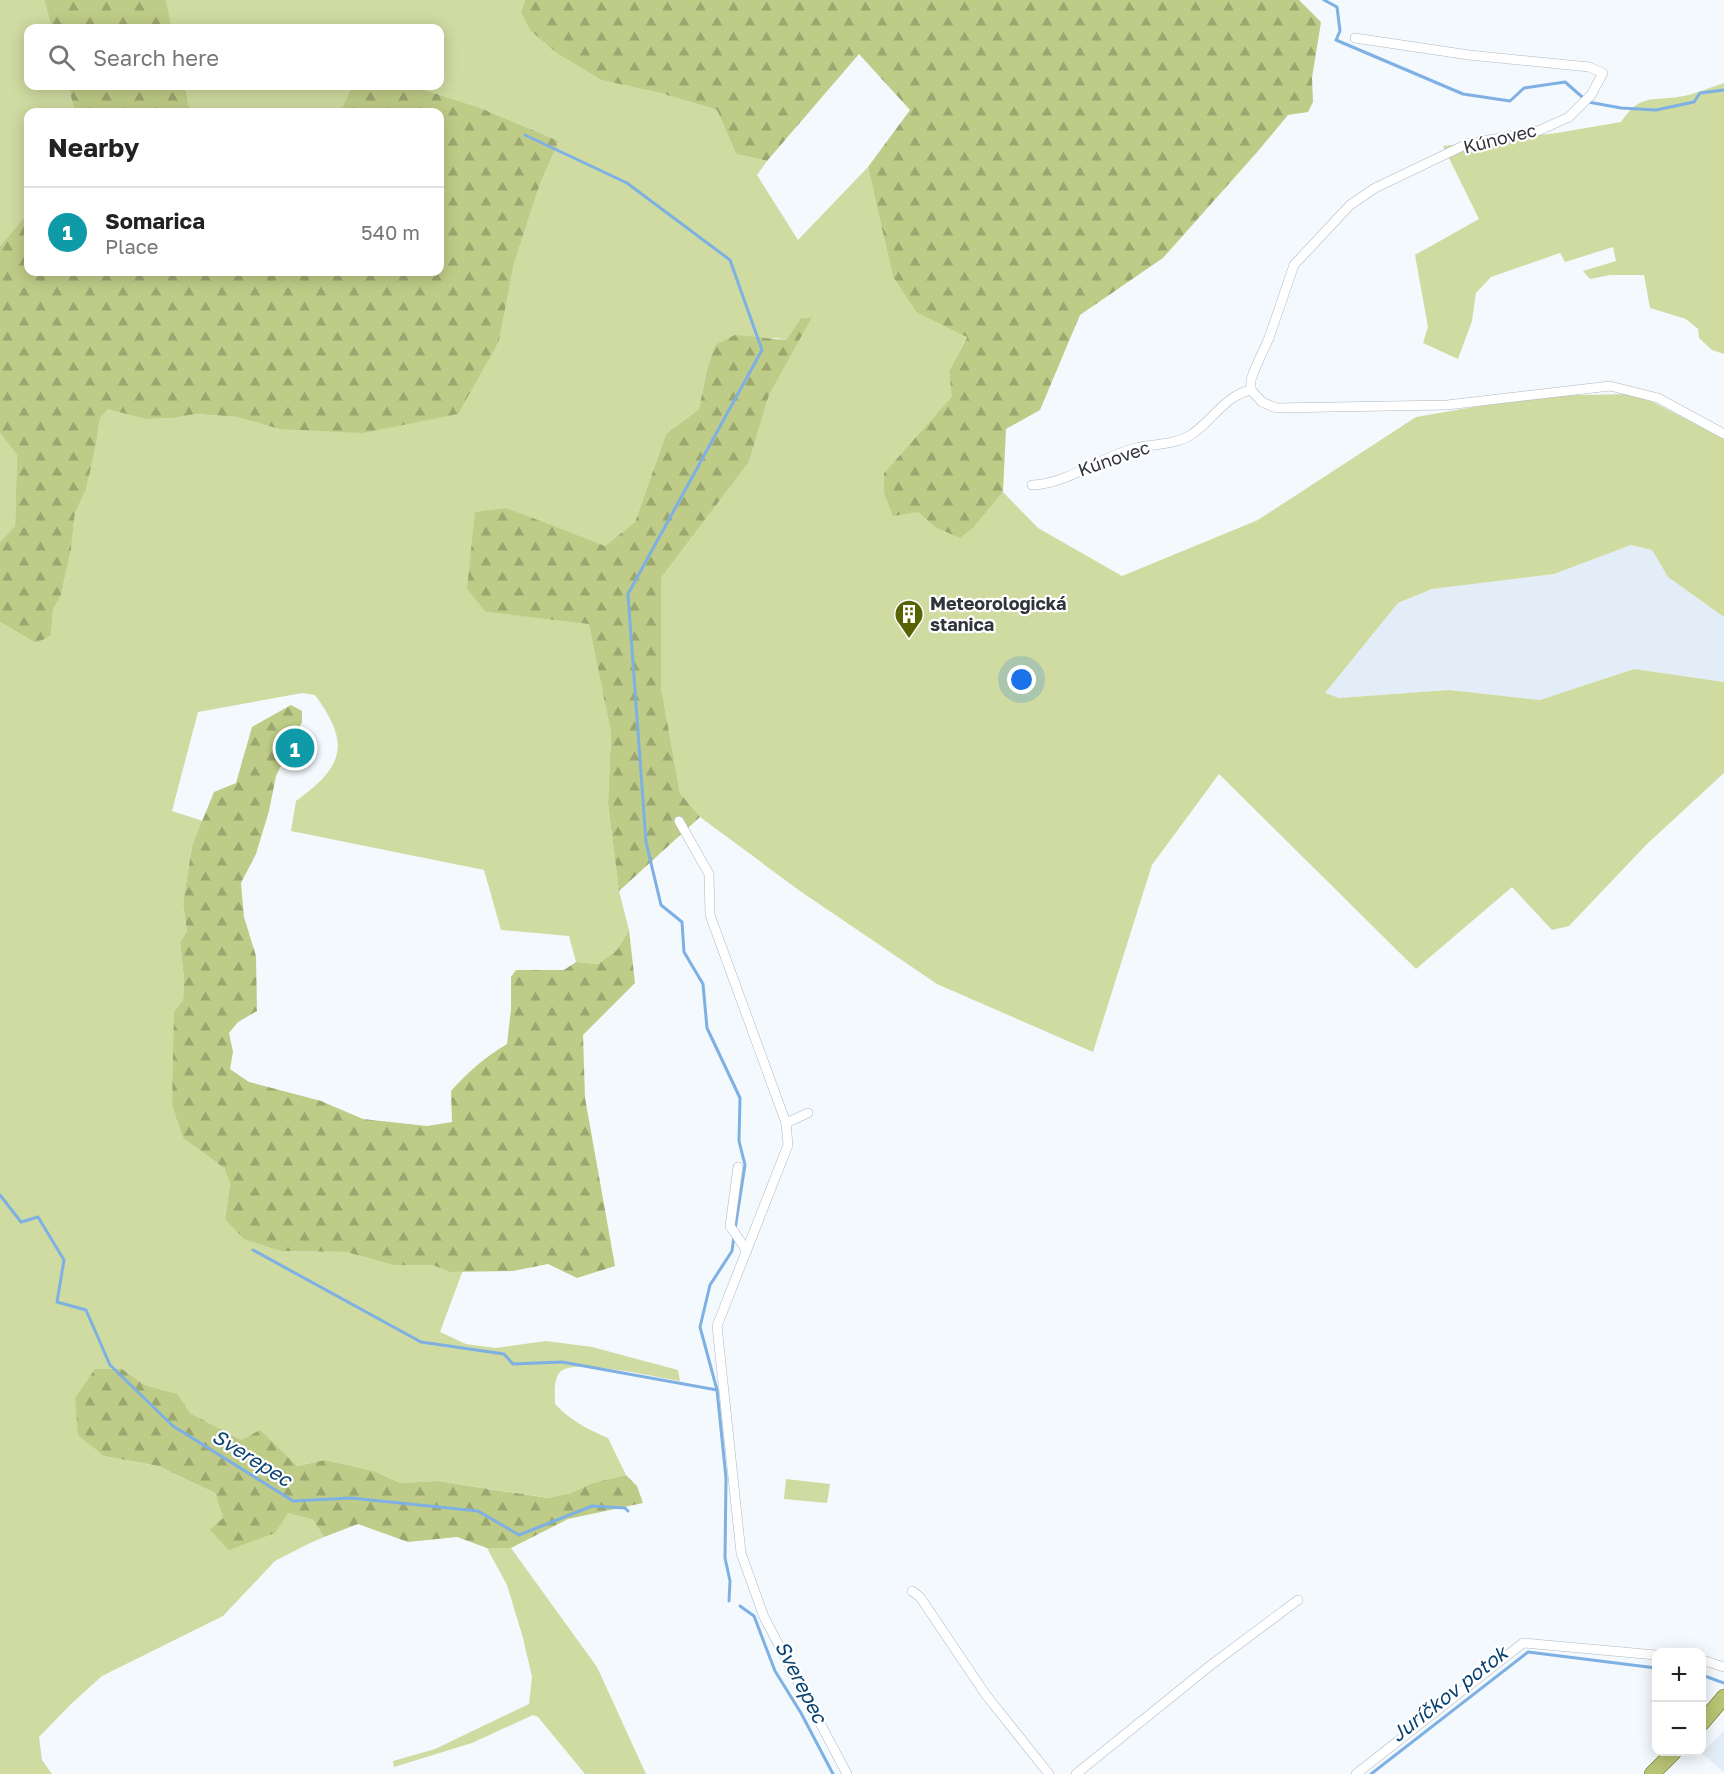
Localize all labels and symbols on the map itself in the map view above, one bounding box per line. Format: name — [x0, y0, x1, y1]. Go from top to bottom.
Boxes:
street label: Kúnovec — [1461, 118, 1539, 158]
street label: Kúnovec — [1075, 435, 1153, 481]
place label: Meteorologická stanica — [930, 592, 1067, 635]
building icon: Meteorologická stanica — [893, 598, 925, 640]
your location — [1007, 665, 1036, 694]
pin: 1 — [276, 726, 314, 771]
water label: Sverepec — [208, 1423, 298, 1491]
water label: Sverepec — [771, 1636, 833, 1728]
water label: Juríčkov potok — [1385, 1639, 1514, 1746]

